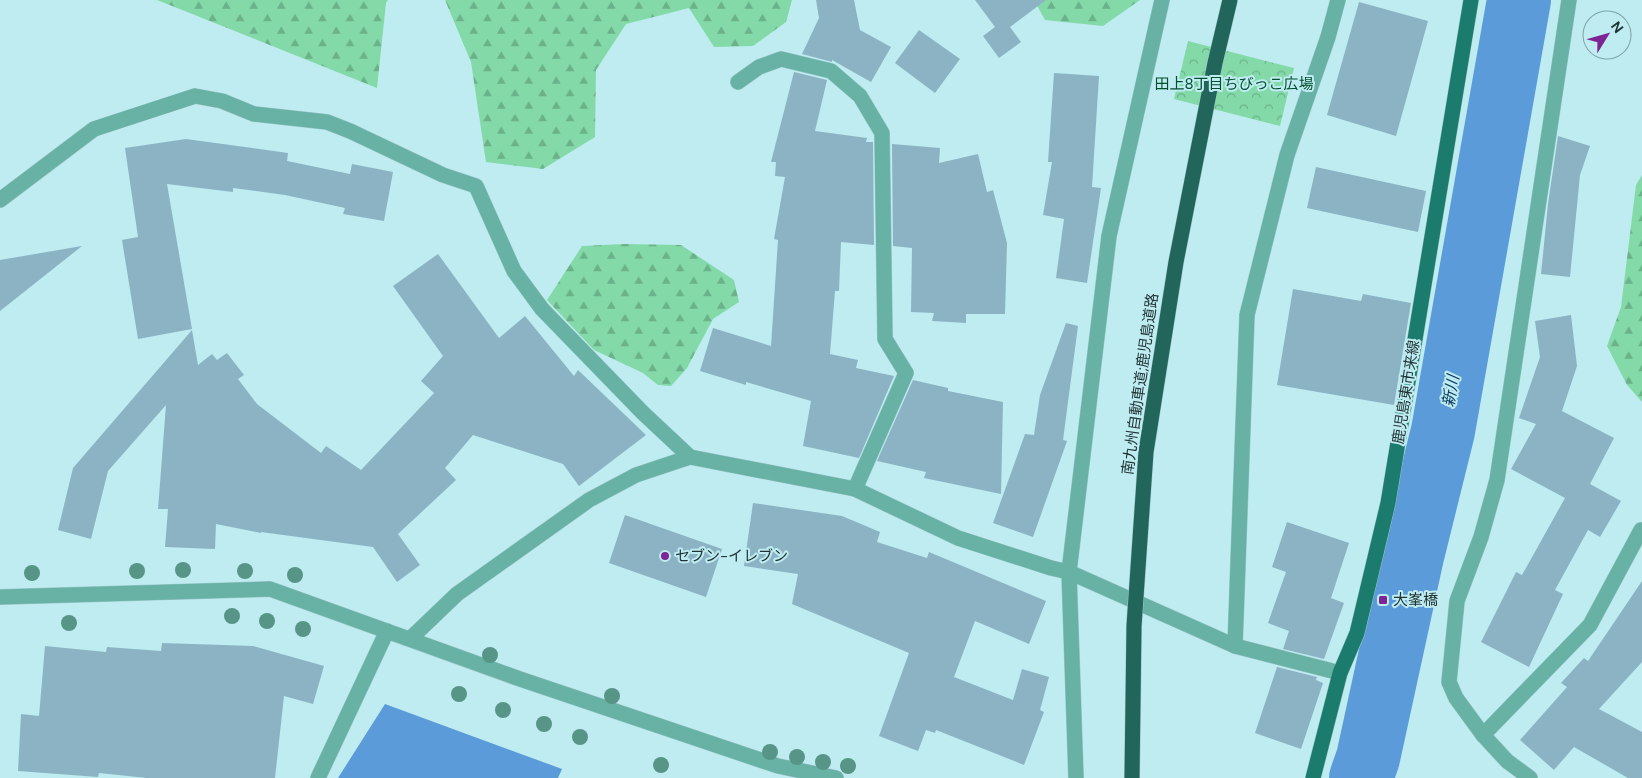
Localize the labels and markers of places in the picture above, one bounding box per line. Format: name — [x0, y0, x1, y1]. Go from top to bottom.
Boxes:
place label: セブン-イレブン — [675, 546, 788, 566]
marker: セブン-イレブン — [659, 550, 671, 562]
place label: 大峯橋 — [1393, 590, 1438, 610]
marker: 大峯橋 — [1377, 594, 1389, 606]

